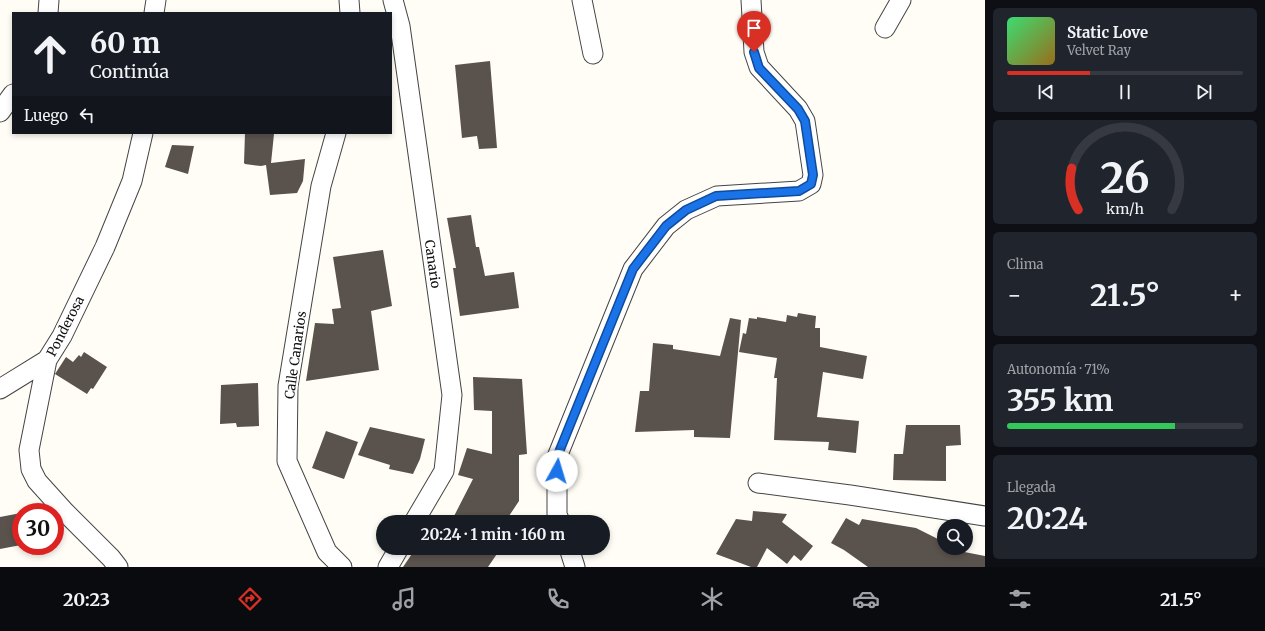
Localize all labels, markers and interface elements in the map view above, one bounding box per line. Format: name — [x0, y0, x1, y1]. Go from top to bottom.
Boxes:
pin — [737, 11, 771, 52]
icon: arrive — [743, 17, 765, 39]
text: Static Love — [1067, 23, 1148, 42]
text: 60 m — [90, 25, 160, 61]
icon: ahead — [24, 28, 76, 80]
text: Velvet Ray — [1067, 42, 1131, 59]
text: Continúa — [90, 60, 169, 83]
icon: previous — [1035, 81, 1057, 103]
icon: pause — [1114, 81, 1136, 103]
icon: next — [1193, 81, 1215, 103]
icon: left — [76, 104, 98, 126]
text: Luego — [24, 106, 68, 125]
text: 26 — [1100, 152, 1150, 204]
text: km/h — [1106, 199, 1144, 217]
street label: Canario — [421, 239, 444, 290]
text: Clima — [1007, 256, 1044, 273]
text: 21.5° — [1090, 276, 1160, 314]
text: − — [1007, 281, 1022, 309]
text: + — [1228, 281, 1243, 309]
street label: Ponderosa — [43, 293, 88, 359]
street label: Calle Canarios — [281, 310, 310, 400]
text: Autonomía · 71% — [1007, 361, 1110, 378]
text: 355 km — [1007, 381, 1113, 419]
position arrow — [536, 450, 578, 492]
text: Llegada — [1007, 479, 1056, 496]
text: 20:24 — [1007, 499, 1087, 537]
speed limit sign: 30 — [12, 503, 64, 555]
map controls — [937, 519, 973, 555]
button: search — [937, 519, 973, 555]
text: 20:24 · 1 min · 160 m — [421, 525, 565, 544]
icon: directions — [236, 585, 264, 613]
icon: music — [390, 585, 418, 613]
icon: phone — [544, 585, 572, 613]
icon: climate — [698, 585, 726, 613]
icon: car — [852, 585, 880, 613]
icon: filters — [1006, 585, 1034, 613]
text: 20:23 — [63, 588, 110, 611]
text: 21.5° — [1160, 588, 1202, 611]

